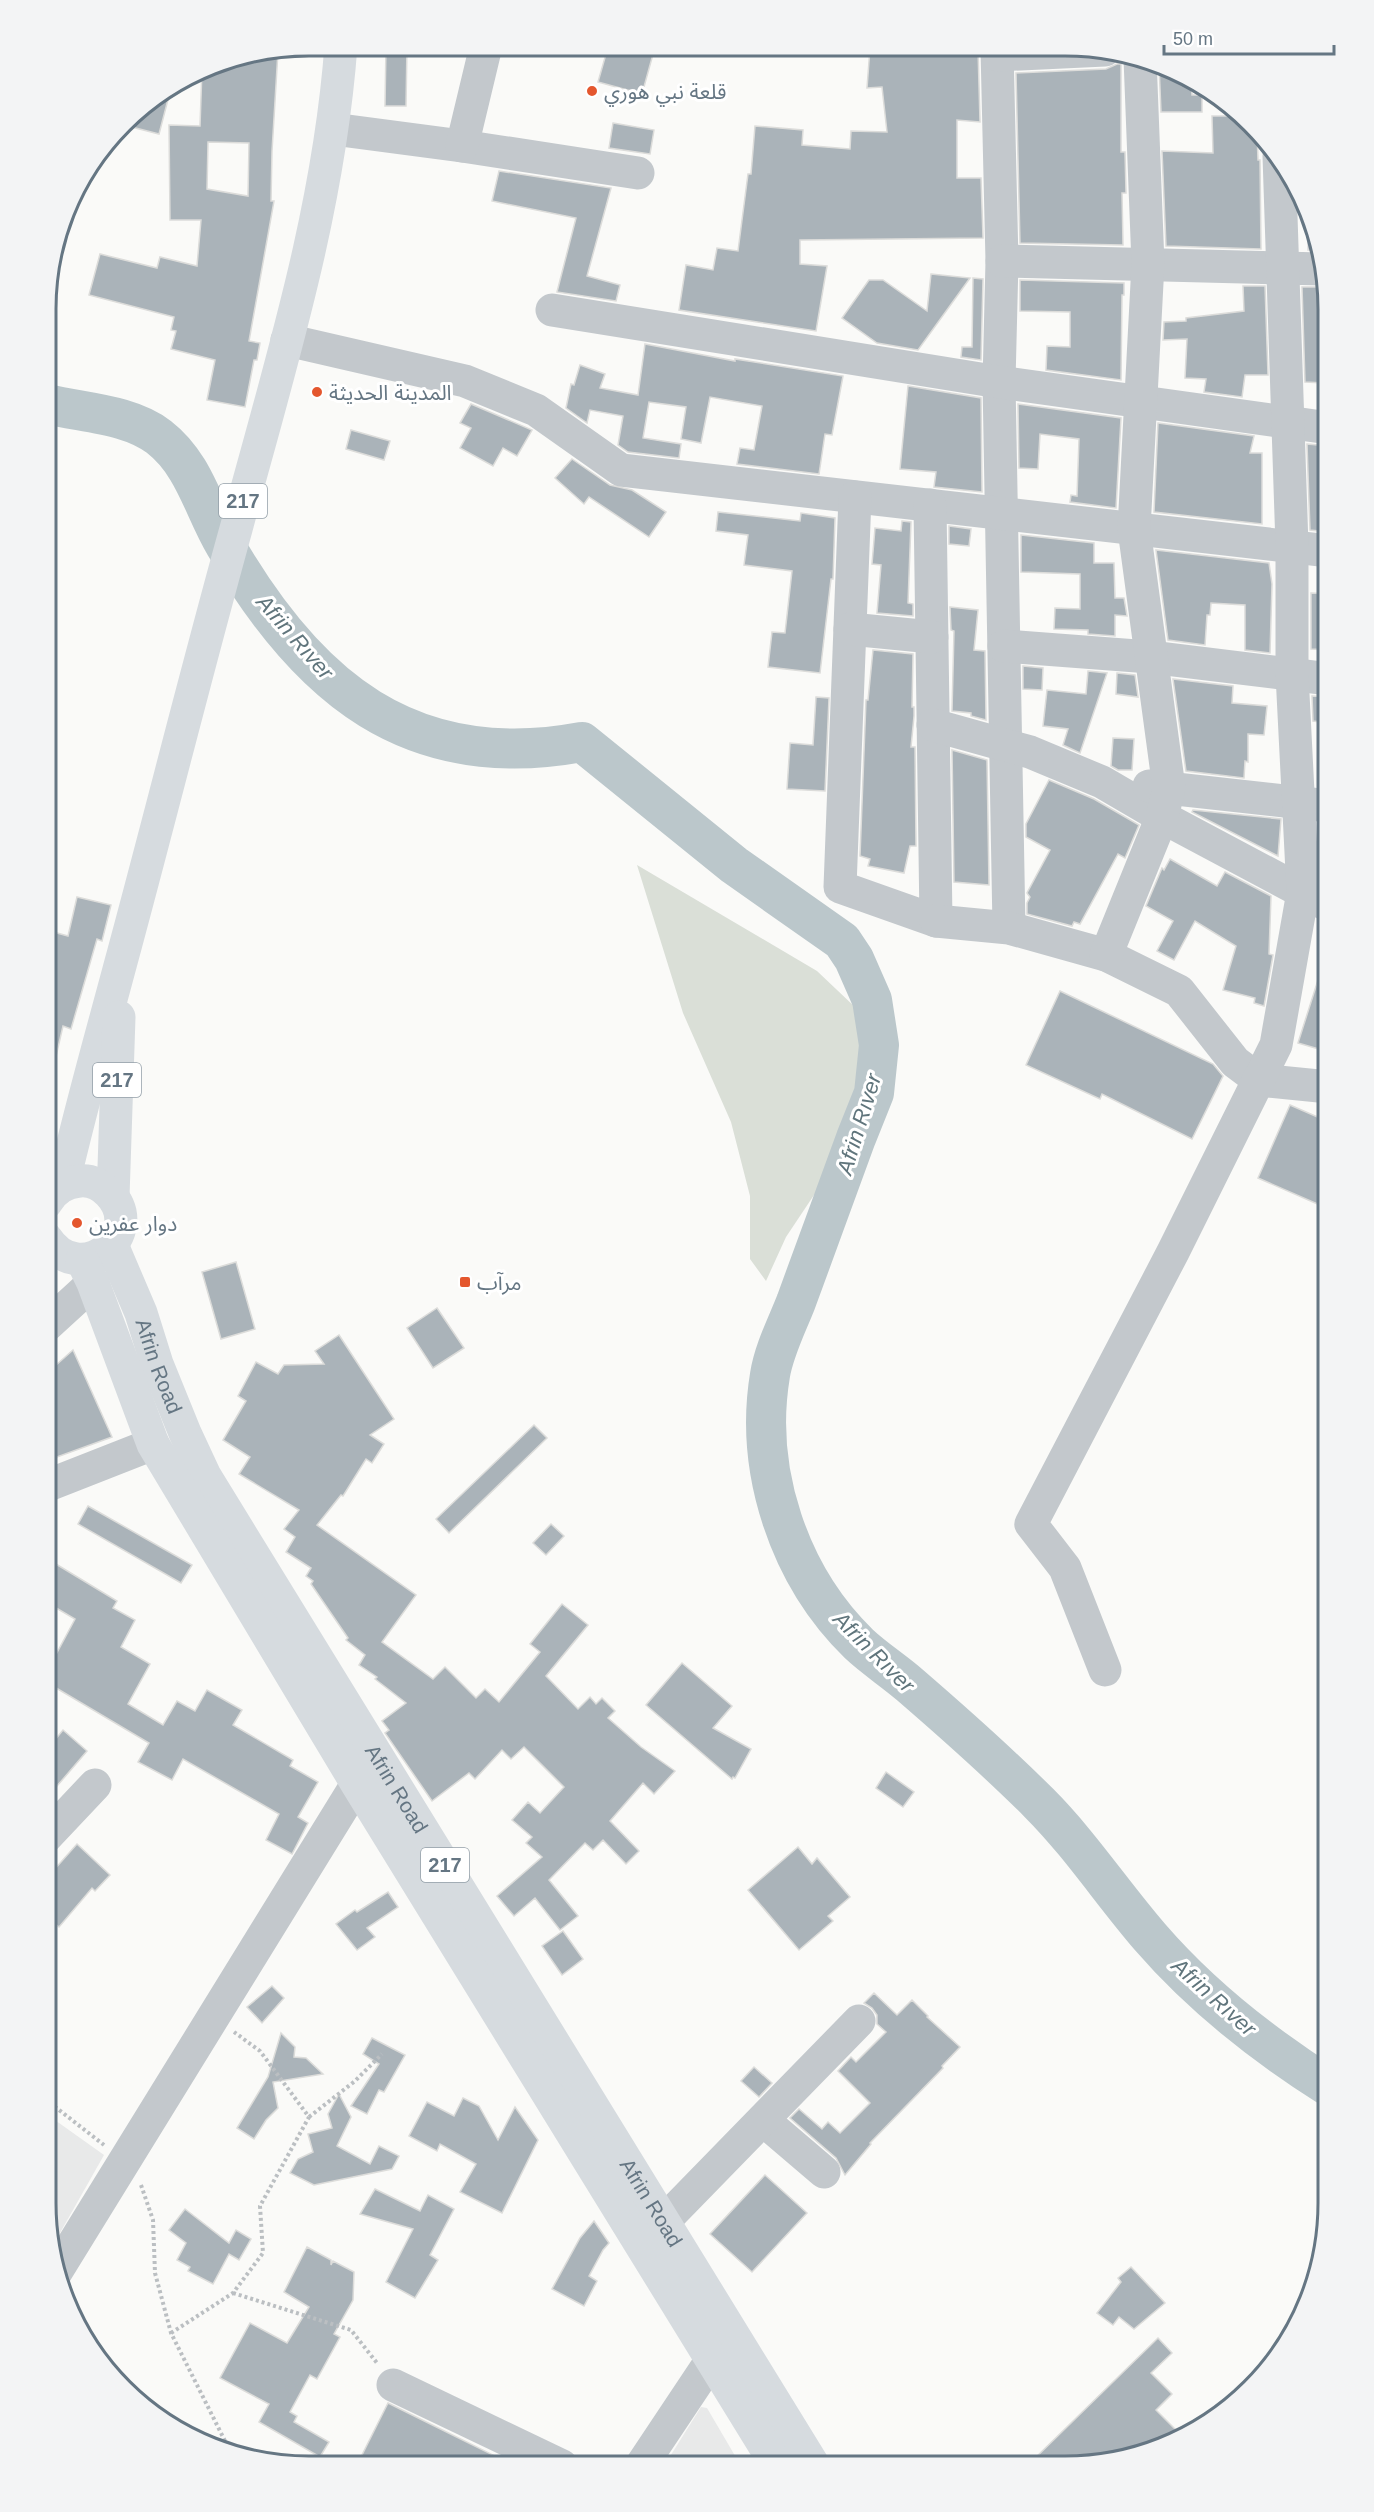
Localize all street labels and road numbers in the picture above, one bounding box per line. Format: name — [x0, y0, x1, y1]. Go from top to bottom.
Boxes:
road number: 217 — [219, 484, 267, 518]
road number: 217 — [93, 1063, 141, 1097]
street label: Afrin Road — [132, 1316, 187, 1417]
street label: Afrin Road — [361, 1740, 433, 1837]
road number: 217 — [421, 1848, 469, 1882]
street label: Afrin Road — [616, 2154, 688, 2251]

